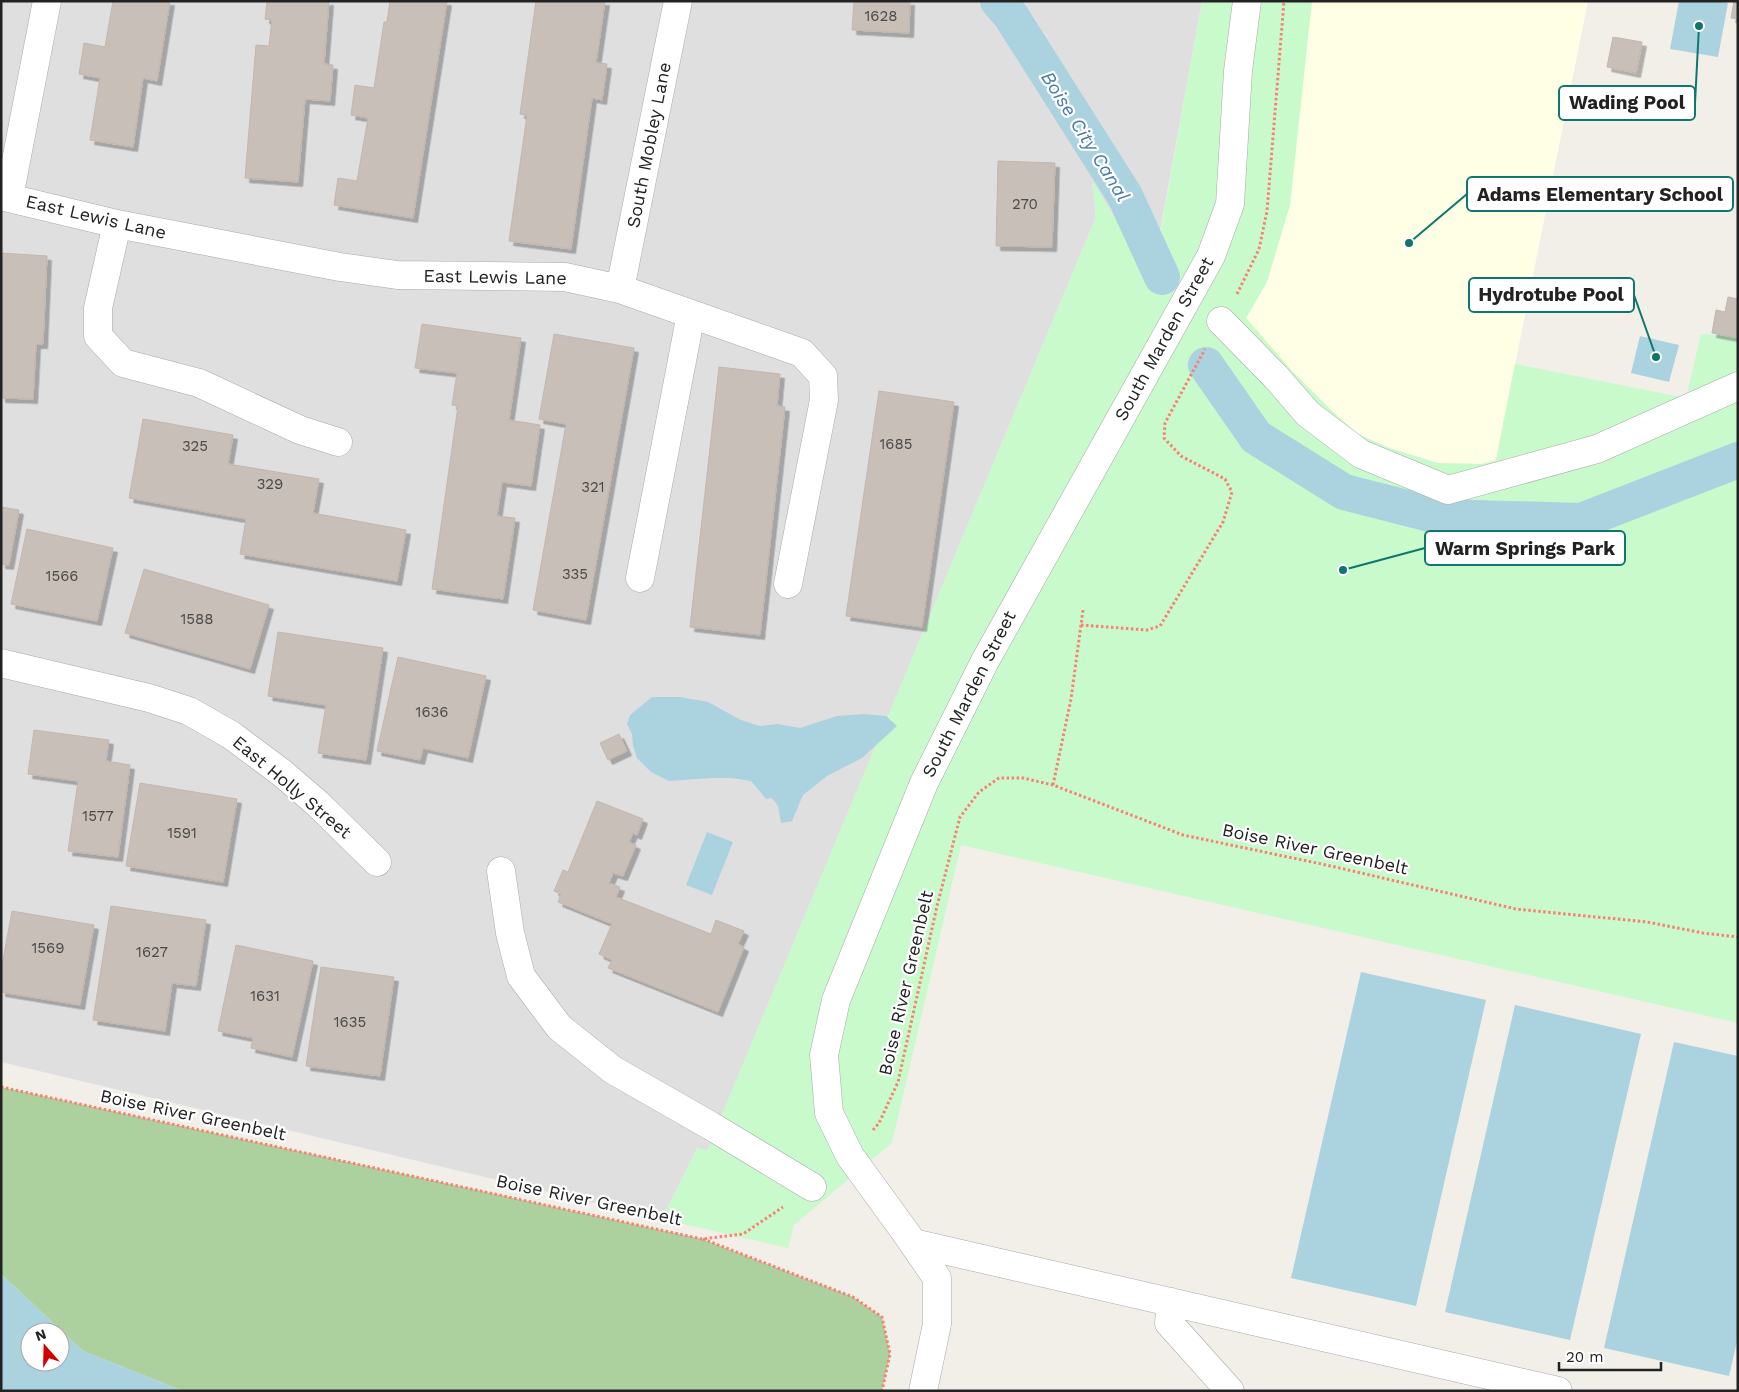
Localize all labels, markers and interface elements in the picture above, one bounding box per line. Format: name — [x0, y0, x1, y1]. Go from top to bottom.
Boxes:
house number: 1628 — [865, 7, 897, 25]
street label: South Mobley Lane — [622, 60, 675, 230]
water label: Boise City Canal — [1036, 67, 1135, 206]
callout: Wading Pool — [1559, 86, 1695, 120]
text: Wading Pool — [1569, 91, 1686, 114]
callout: Adams Elementary School — [1467, 177, 1733, 211]
text: Adams Elementary School — [1477, 183, 1724, 206]
street label: East Lewis Lane — [24, 190, 168, 243]
house number: 270 — [1012, 195, 1038, 213]
street label: South Marden Street — [1110, 253, 1218, 424]
street label: East Lewis Lane — [423, 265, 567, 288]
callout: Hydrotube Pool — [1469, 278, 1634, 312]
text: Hydrotube Pool — [1478, 283, 1625, 306]
house number: 1685 — [880, 435, 912, 453]
house number: 325 — [182, 437, 208, 455]
house number: 329 — [257, 475, 283, 493]
house number: 321 — [581, 478, 605, 496]
callout: Warm Springs Park — [1425, 531, 1625, 565]
text: Warm Springs Park — [1435, 537, 1615, 560]
house number: 335 — [562, 565, 588, 583]
house number: 1566 — [46, 567, 78, 585]
street label: South Marden Street — [917, 607, 1020, 780]
house number: 1588 — [180, 610, 214, 628]
house number: 1636 — [416, 703, 448, 721]
street label: East Holly Street — [229, 731, 356, 843]
house number: 1577 — [82, 807, 114, 825]
street label: Boise River Greenbelt — [1220, 819, 1410, 879]
house number: 1591 — [167, 824, 197, 842]
street label: Boise River Greenbelt — [874, 888, 937, 1077]
house number: 1569 — [32, 939, 64, 957]
house number: 1627 — [136, 943, 168, 961]
house number: 1631 — [250, 987, 280, 1005]
house number: 1635 — [334, 1013, 366, 1031]
street label: Boise River Greenbelt — [98, 1085, 288, 1145]
street label: Boise River Greenbelt — [494, 1170, 684, 1230]
north arrow — [20, 1322, 70, 1372]
text: N — [33, 1325, 48, 1344]
scale bar — [1559, 1340, 1662, 1372]
text: 20 m — [1566, 1348, 1604, 1366]

